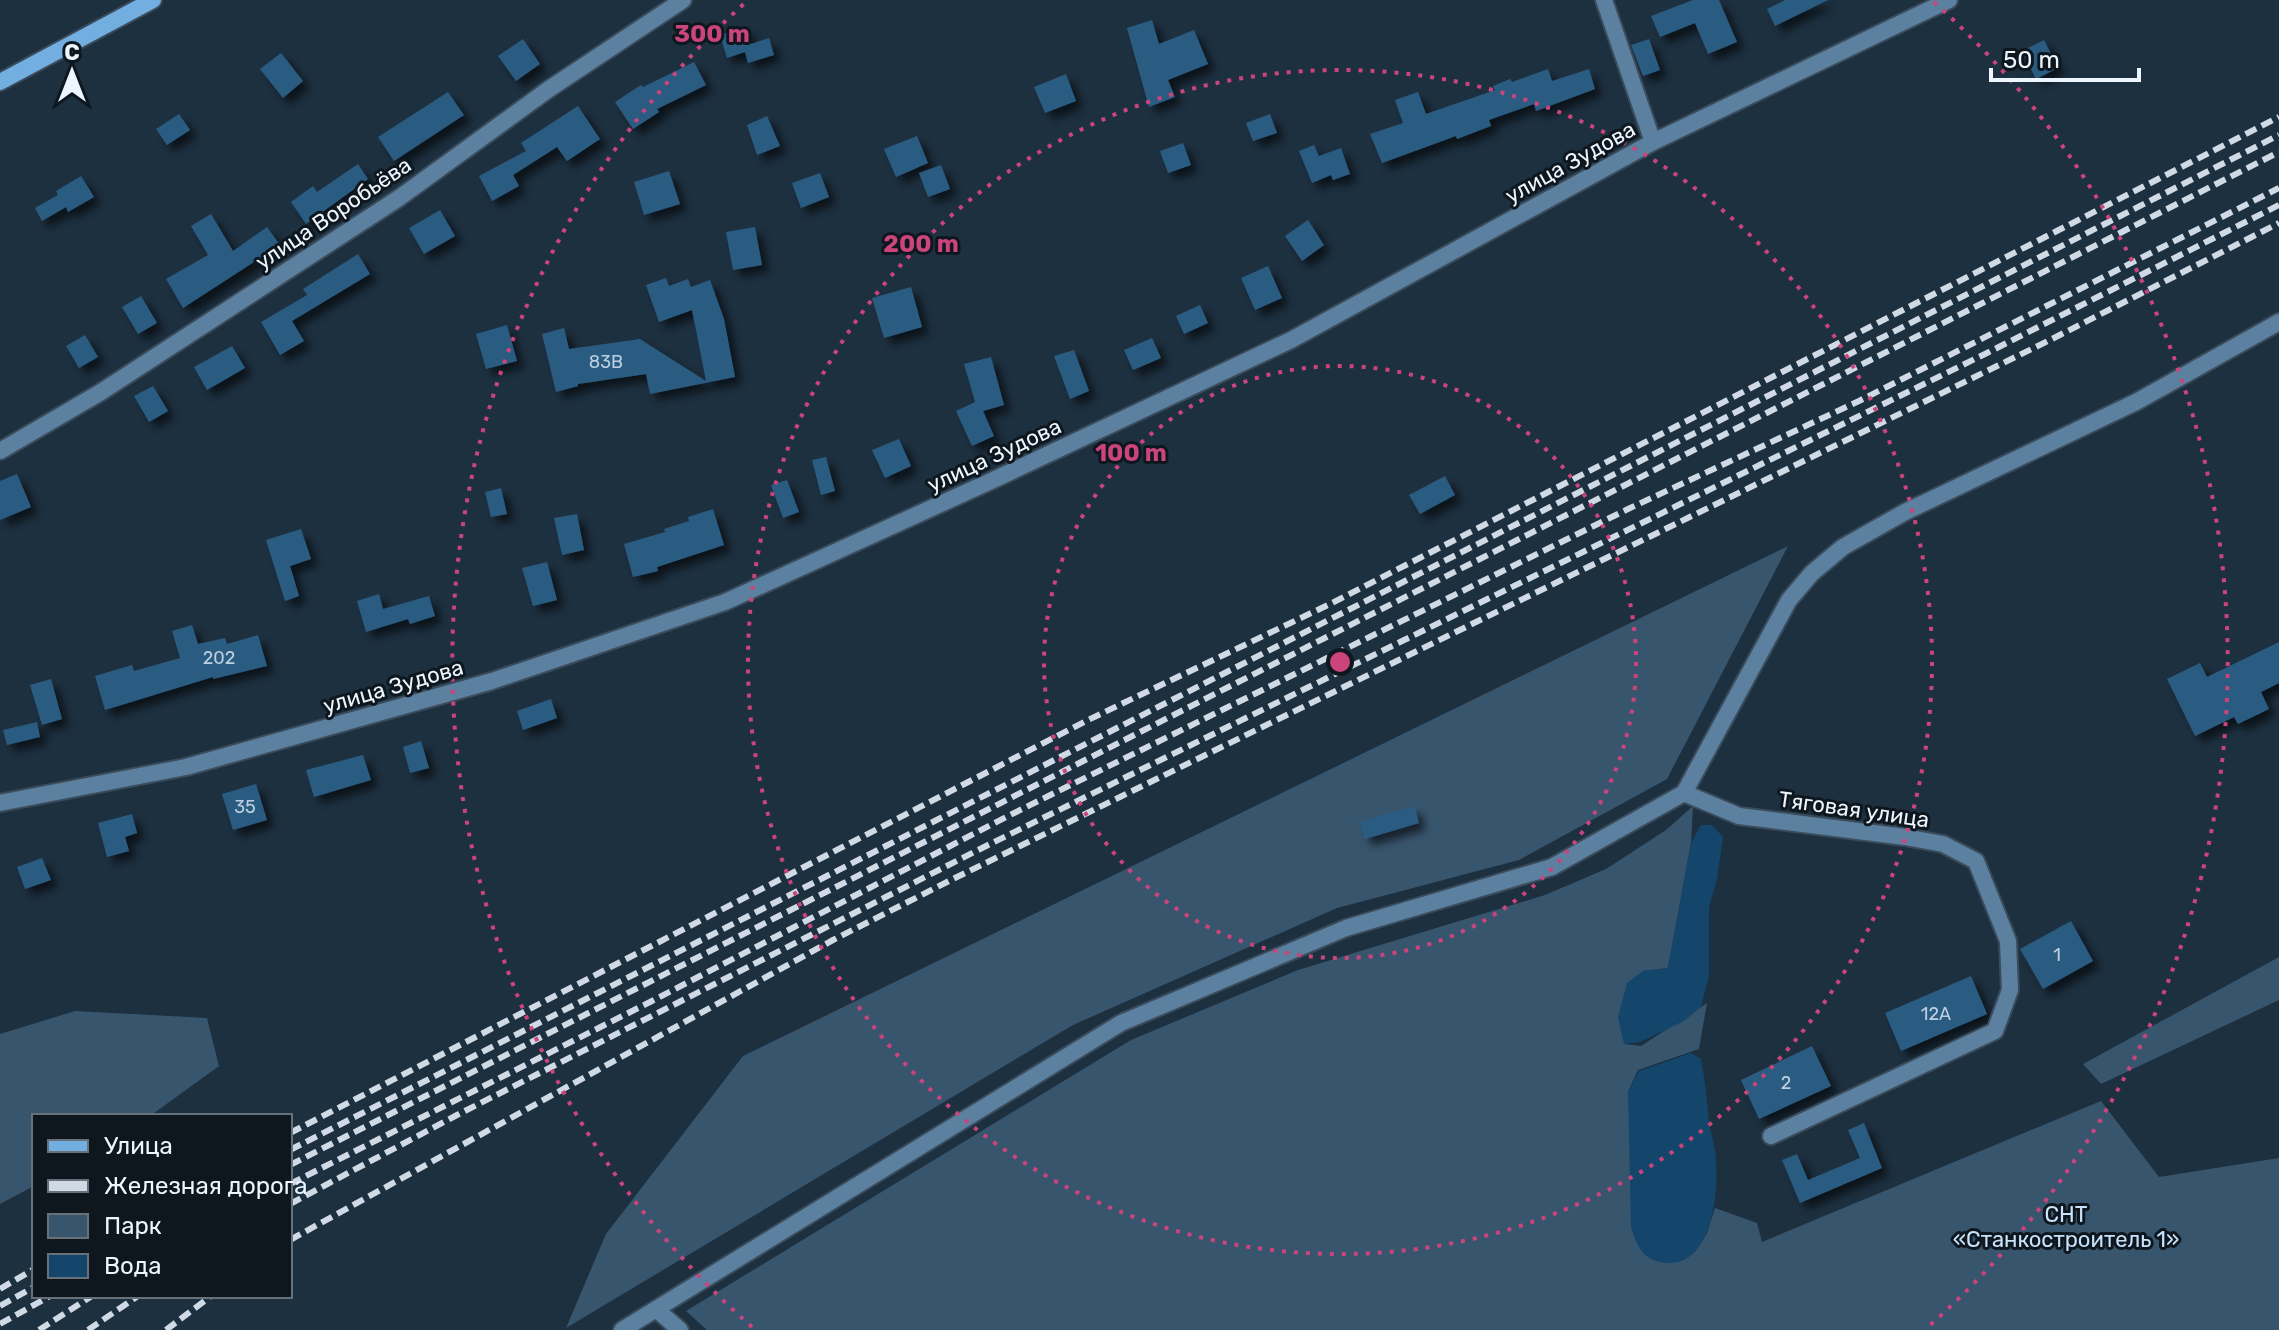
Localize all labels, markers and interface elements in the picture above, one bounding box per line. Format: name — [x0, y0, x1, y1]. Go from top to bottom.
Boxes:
text: 300 m — [674, 20, 750, 48]
north arrow — [32, 32, 112, 112]
scale bar — [1991, 32, 2139, 82]
text: С — [64, 39, 80, 66]
text: 50 m — [2003, 46, 2060, 74]
street label: улица Зудова — [1500, 116, 1640, 209]
street label: улица Воробьёва — [250, 151, 416, 276]
text: 200 m — [883, 230, 959, 258]
house number: 83В — [589, 351, 623, 373]
street label: улица Зудова — [923, 413, 1065, 498]
text: 100 m — [1095, 439, 1167, 467]
house number: 202 — [203, 647, 235, 669]
centre of rings — [1326, 648, 1354, 676]
street label: улица Зудова — [320, 654, 466, 719]
street label: Тяговая улица — [1777, 786, 1931, 833]
house number: 35 — [234, 796, 256, 818]
house number: 1 — [2053, 944, 2061, 966]
house number: 12А — [1921, 1003, 1951, 1025]
house number: 2 — [1781, 1072, 1791, 1094]
legend — [32, 1114, 292, 1298]
text: Улица — [104, 1132, 173, 1160]
text: Железная дорога — [104, 1172, 307, 1200]
park label: СНТ «Станкостроитель 1» — [1953, 1201, 2179, 1253]
text: Парк — [104, 1212, 162, 1240]
text: Вода — [104, 1252, 161, 1280]

